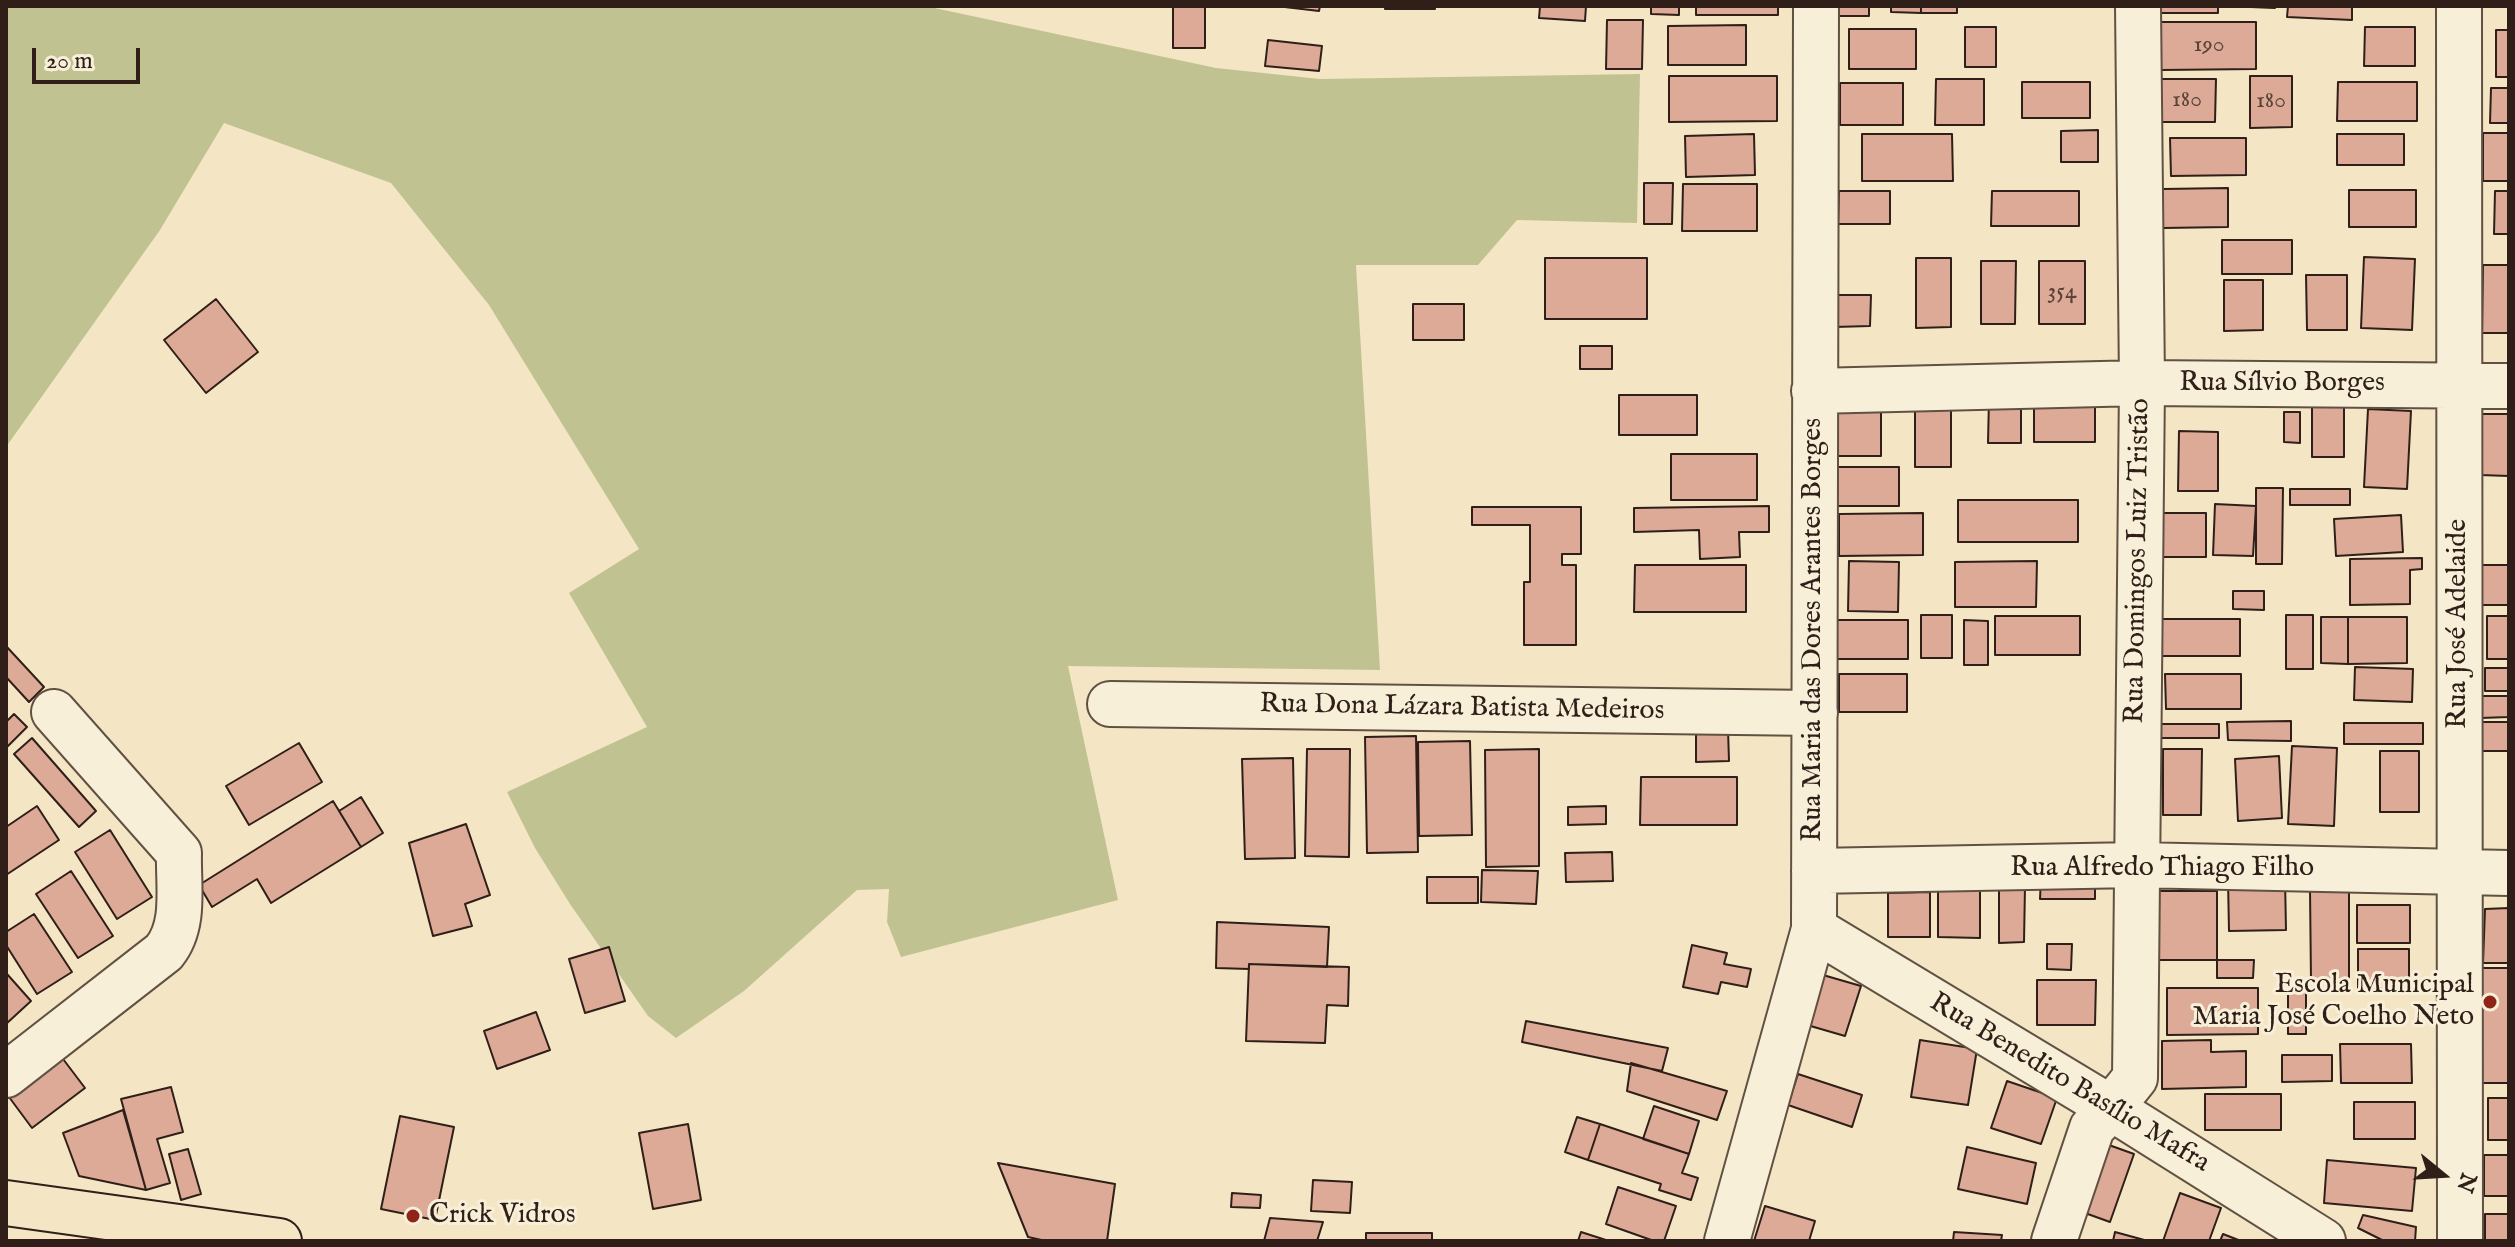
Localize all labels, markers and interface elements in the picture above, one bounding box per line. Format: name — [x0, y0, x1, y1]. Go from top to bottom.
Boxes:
scale bar — [36, 32, 144, 82]
house number: 190 — [2193, 32, 2225, 60]
text: 20 m — [46, 46, 93, 77]
house number: 180 — [2172, 87, 2202, 115]
house number: 180 — [2256, 88, 2286, 116]
house number: 354 — [2047, 279, 2077, 307]
street label: Rua Sílvio Borges — [2179, 367, 2385, 401]
street label: Rua Domingos Luiz Tristão — [2119, 398, 2159, 724]
street label: Rua Maria das Dores Arantes Borges — [1797, 418, 1831, 842]
street label: Rua José Adelaide — [2442, 519, 2476, 729]
street label: Rua Dona Lázara Batista Medeiros — [1259, 689, 1665, 729]
street label: Rua Alfredo Thiago Filho — [2010, 852, 2314, 886]
place label: Escola Municipal Maria José Coelho Neto — [2192, 969, 2474, 1035]
street label: Rua Benedito Basílio Mafra — [1923, 987, 2215, 1181]
marker: Escola Municipal Maria José Coelho Neto — [2481, 993, 2499, 1011]
north arrow — [2403, 1135, 2483, 1215]
text: N — [2450, 1169, 2482, 1196]
place label: Crick Vidros — [429, 1199, 576, 1233]
marker: Crick Vidros — [404, 1207, 422, 1225]

